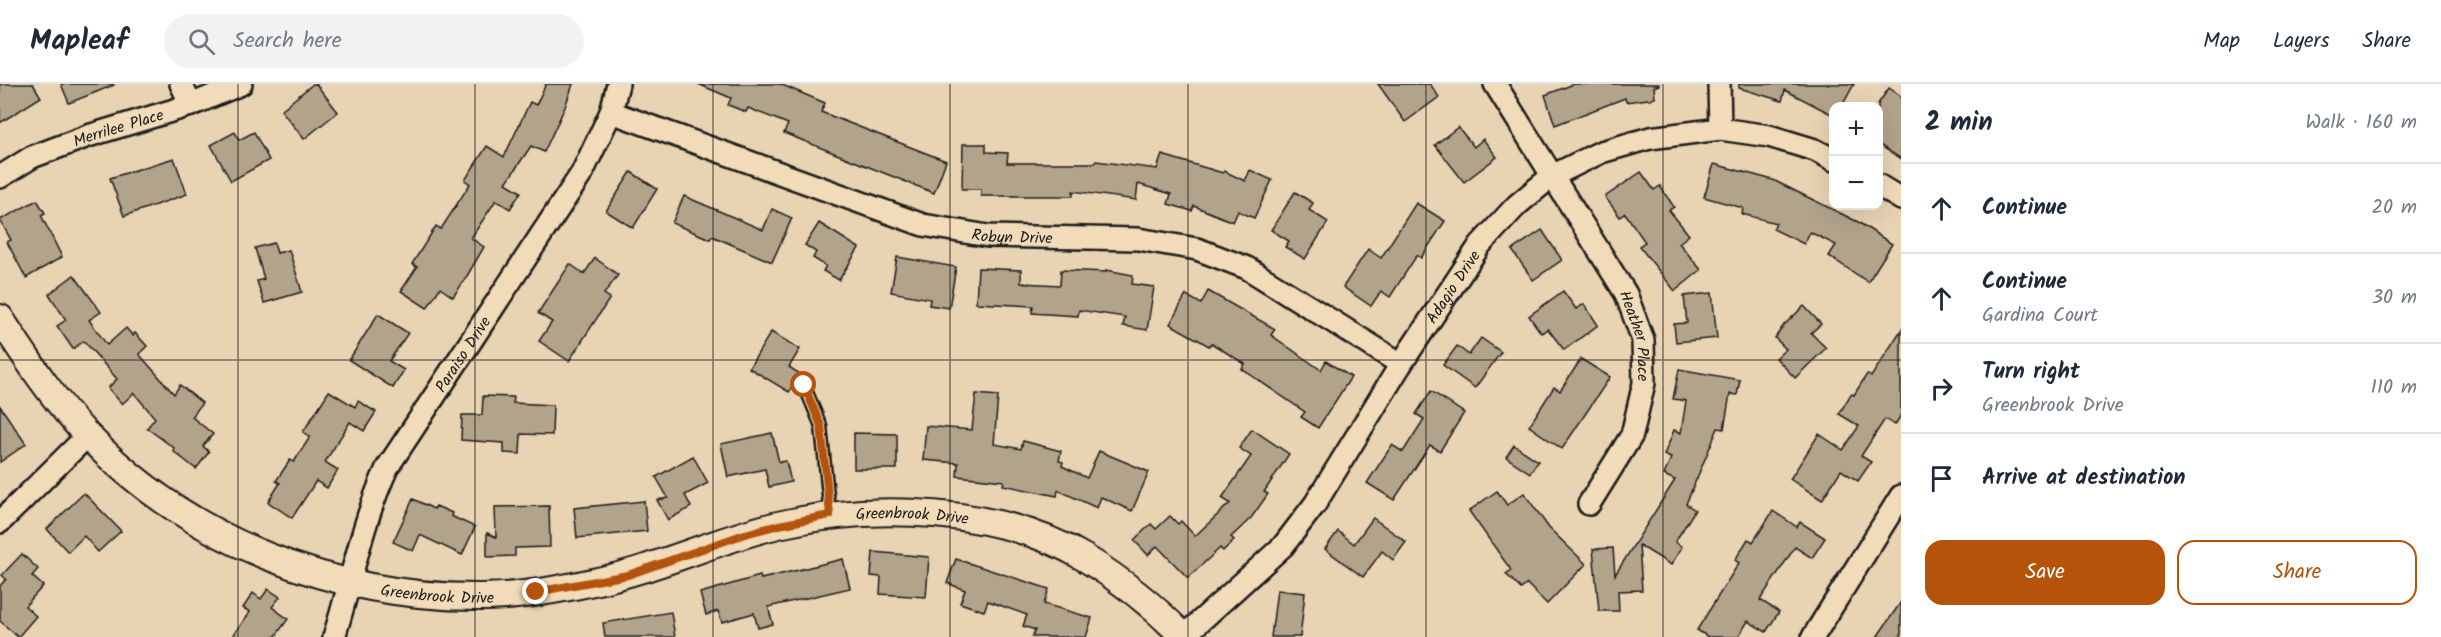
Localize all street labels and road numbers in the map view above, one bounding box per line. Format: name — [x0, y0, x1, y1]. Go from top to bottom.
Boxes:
street label: Merrilee Place — [70, 103, 167, 154]
street label: Robyn Drive — [970, 222, 1053, 251]
street label: Adagio Drive — [1420, 245, 1487, 329]
street label: Heather Place — [1612, 287, 1655, 382]
street label: Paraiso Drive — [429, 312, 498, 398]
street label: Greenbrook Drive — [855, 501, 971, 532]
street label: Greenbrook Drive — [379, 578, 494, 611]

